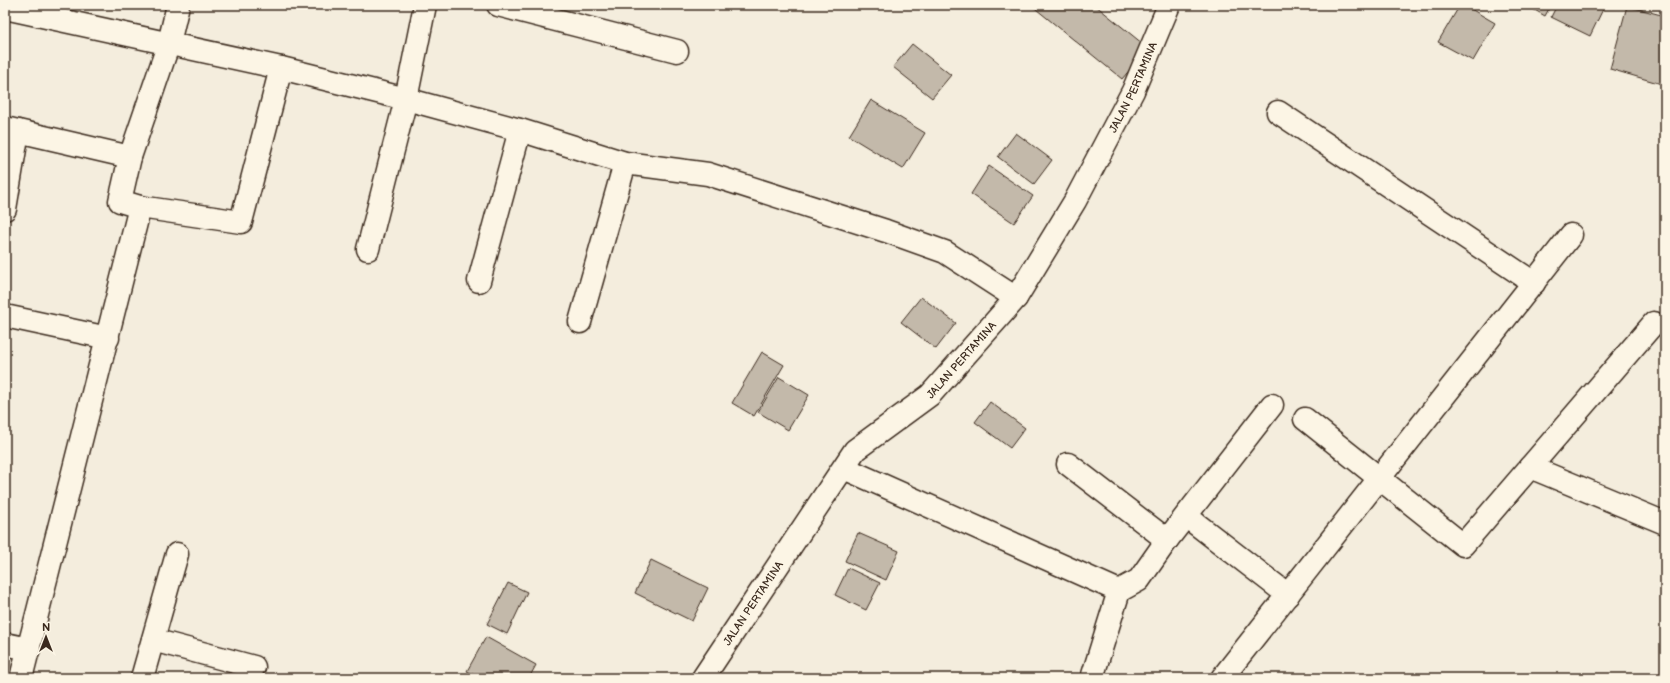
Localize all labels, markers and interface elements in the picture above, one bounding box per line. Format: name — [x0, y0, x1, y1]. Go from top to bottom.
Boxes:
street label: JALAN PERTAMINA — [1106, 40, 1160, 135]
street label: JALAN PERTAMINA — [924, 319, 999, 401]
street label: JALAN PERTAMINA — [721, 559, 786, 648]
north arrow — [26, 617, 66, 657]
text: N — [42, 621, 50, 634]

